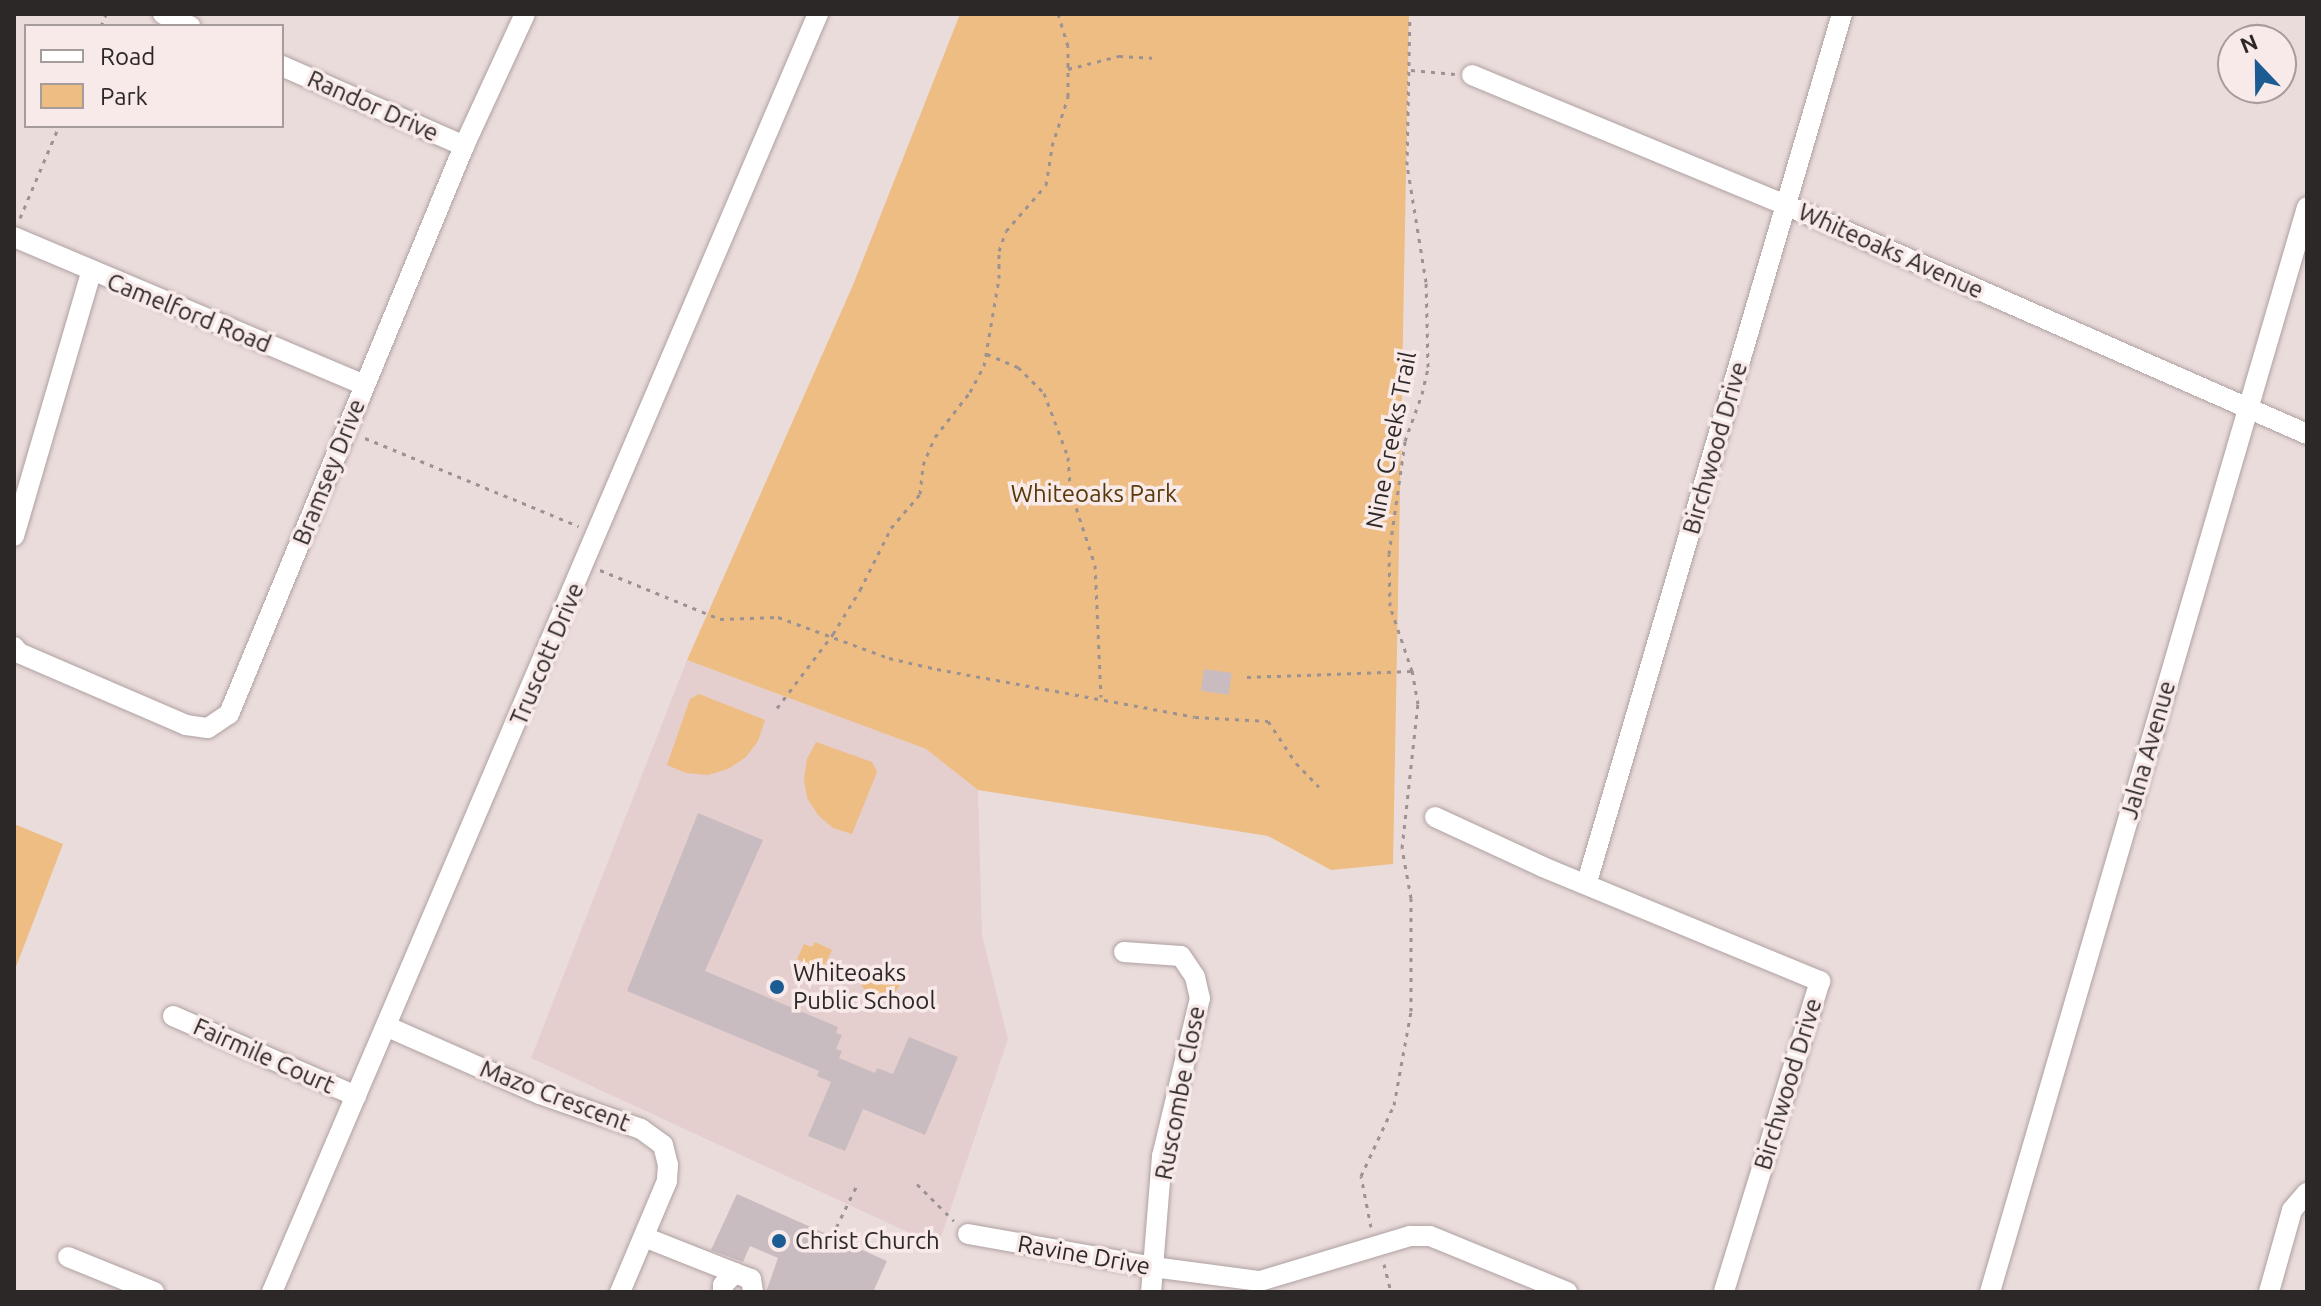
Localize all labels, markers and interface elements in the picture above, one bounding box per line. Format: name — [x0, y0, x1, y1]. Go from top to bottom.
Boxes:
legend — [24, 24, 284, 128]
north arrow — [2217, 24, 2297, 104]
text: N — [2236, 28, 2261, 58]
text: Road — [100, 43, 155, 70]
street label: Randor Drive — [303, 64, 443, 148]
text: Park — [100, 83, 148, 110]
street label: Whiteoaks Avenue — [1794, 197, 1988, 305]
street label: Camelford Road — [103, 267, 275, 359]
street label: Nine Creeks Trail — [1360, 349, 1422, 531]
street label: Birchwood Drive — [1677, 359, 1753, 537]
street label: Bramsey Drive — [287, 395, 371, 549]
park label: Whiteoaks Park — [1011, 480, 1177, 508]
street label: Truscott Drive — [504, 578, 590, 730]
street label: Jalna Avenue — [2114, 677, 2182, 823]
place label: Whiteoaks Public School — [793, 959, 936, 1015]
marker: Whiteoaks Public School — [768, 978, 786, 996]
street label: Birchwood Drive — [1748, 995, 1828, 1173]
street label: Ruscombe Close — [1149, 1004, 1211, 1182]
street label: Fairmile Court — [189, 1012, 339, 1100]
street label: Mazo Crescent — [476, 1054, 634, 1138]
place label: Christ Church — [795, 1227, 940, 1255]
street label: Ravine Drive — [1016, 1229, 1152, 1281]
marker: Christ Church — [770, 1232, 788, 1250]

